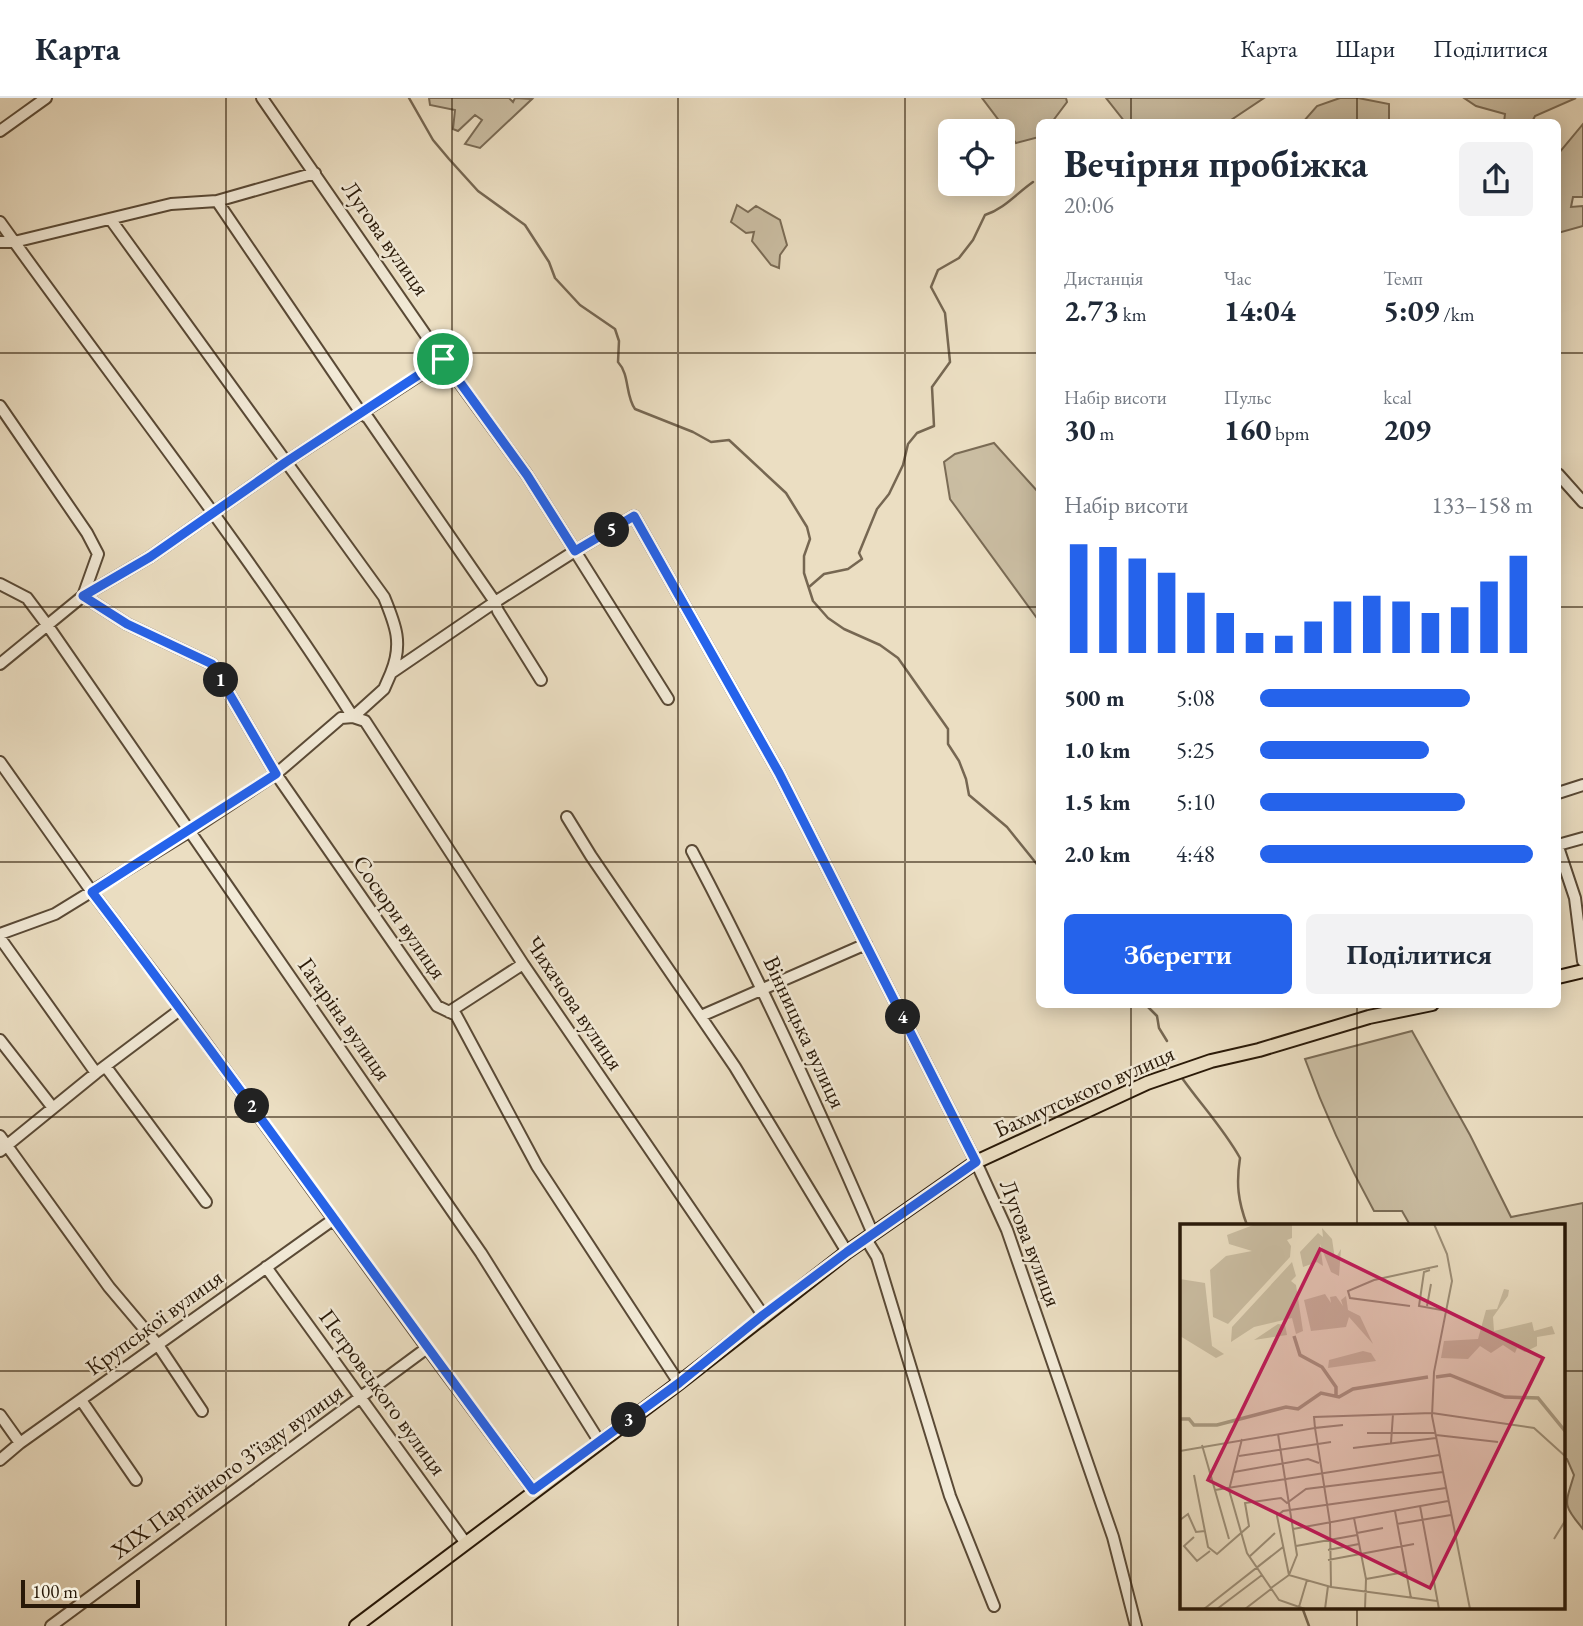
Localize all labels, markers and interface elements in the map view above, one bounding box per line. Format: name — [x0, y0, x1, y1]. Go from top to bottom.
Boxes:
text: Карта — [35, 27, 120, 70]
text: Карта — [1240, 33, 1298, 64]
text: Шари — [1336, 33, 1395, 64]
text: Поділитися — [1433, 33, 1548, 64]
map controls — [938, 119, 1015, 196]
button: locate — [938, 119, 1015, 196]
text: Вечірня пробіжка — [1064, 139, 1368, 188]
button: share — [1459, 142, 1533, 216]
street label: Лугова вулиця — [335, 175, 437, 301]
text: 20:06 — [1064, 190, 1114, 220]
text: Дистанція — [1064, 266, 1143, 291]
text: Час — [1224, 266, 1252, 291]
text: Темп — [1383, 266, 1423, 291]
text: 2.73 — [1064, 291, 1119, 330]
text: 14:04 — [1224, 291, 1296, 330]
text: 5:09 — [1383, 291, 1439, 330]
text: km — [1119, 302, 1147, 327]
text: /km — [1439, 302, 1474, 327]
pin — [413, 329, 473, 389]
icon: arrive — [424, 340, 462, 378]
text: Набір висоти — [1064, 385, 1167, 410]
text: Пульс — [1224, 385, 1272, 410]
text: kcal — [1383, 385, 1412, 410]
text: 30 — [1064, 410, 1096, 449]
text: 160 — [1224, 410, 1271, 449]
text: 209 — [1383, 410, 1431, 449]
text: m — [1096, 421, 1114, 446]
text: bpm — [1271, 421, 1310, 446]
text: Набір висоти — [1064, 490, 1188, 520]
text: 133–158 m — [1432, 490, 1533, 520]
pin: 5 — [594, 512, 630, 548]
text: 5 — [606, 517, 617, 542]
pin: 1 — [204, 662, 238, 698]
text: 1 — [215, 667, 226, 692]
text: 500 m — [1064, 683, 1125, 713]
text: 5:08 — [1176, 683, 1215, 713]
text: 1.0 km — [1064, 735, 1131, 765]
text: 5:25 — [1176, 735, 1215, 765]
text: 1.5 km — [1064, 787, 1131, 817]
text: 5:10 — [1176, 787, 1215, 817]
text: 2.0 km — [1064, 839, 1131, 869]
text: 4:48 — [1176, 839, 1215, 869]
street label: Сосюри вулиця — [346, 849, 454, 985]
button: Зберегти — [1064, 914, 1292, 994]
button: Поділитися — [1306, 914, 1533, 994]
street label: Чихачова вулиця — [519, 930, 631, 1076]
street label: Вінницька вулиця — [757, 951, 853, 1113]
street label: Гагаріна вулиця — [292, 952, 398, 1086]
pin: 4 — [886, 1000, 920, 1034]
text: 4 — [897, 1004, 908, 1029]
street label: Бахмутського вулиця — [989, 1038, 1179, 1144]
pin: 2 — [234, 1088, 270, 1124]
text: 2 — [246, 1093, 257, 1118]
street label: Лугова вулиця — [993, 1175, 1069, 1311]
inset map — [1180, 1224, 1566, 1608]
street label: Крупської вулиця — [79, 1262, 229, 1382]
street label: Петровського вулиця — [312, 1303, 454, 1481]
street label: XIX Партійного З'їзду вулиця — [104, 1377, 349, 1566]
pin: 3 — [612, 1402, 646, 1438]
text: 3 — [623, 1407, 634, 1432]
scale bar — [21, 1577, 140, 1609]
text: 100 m — [32, 1579, 78, 1604]

